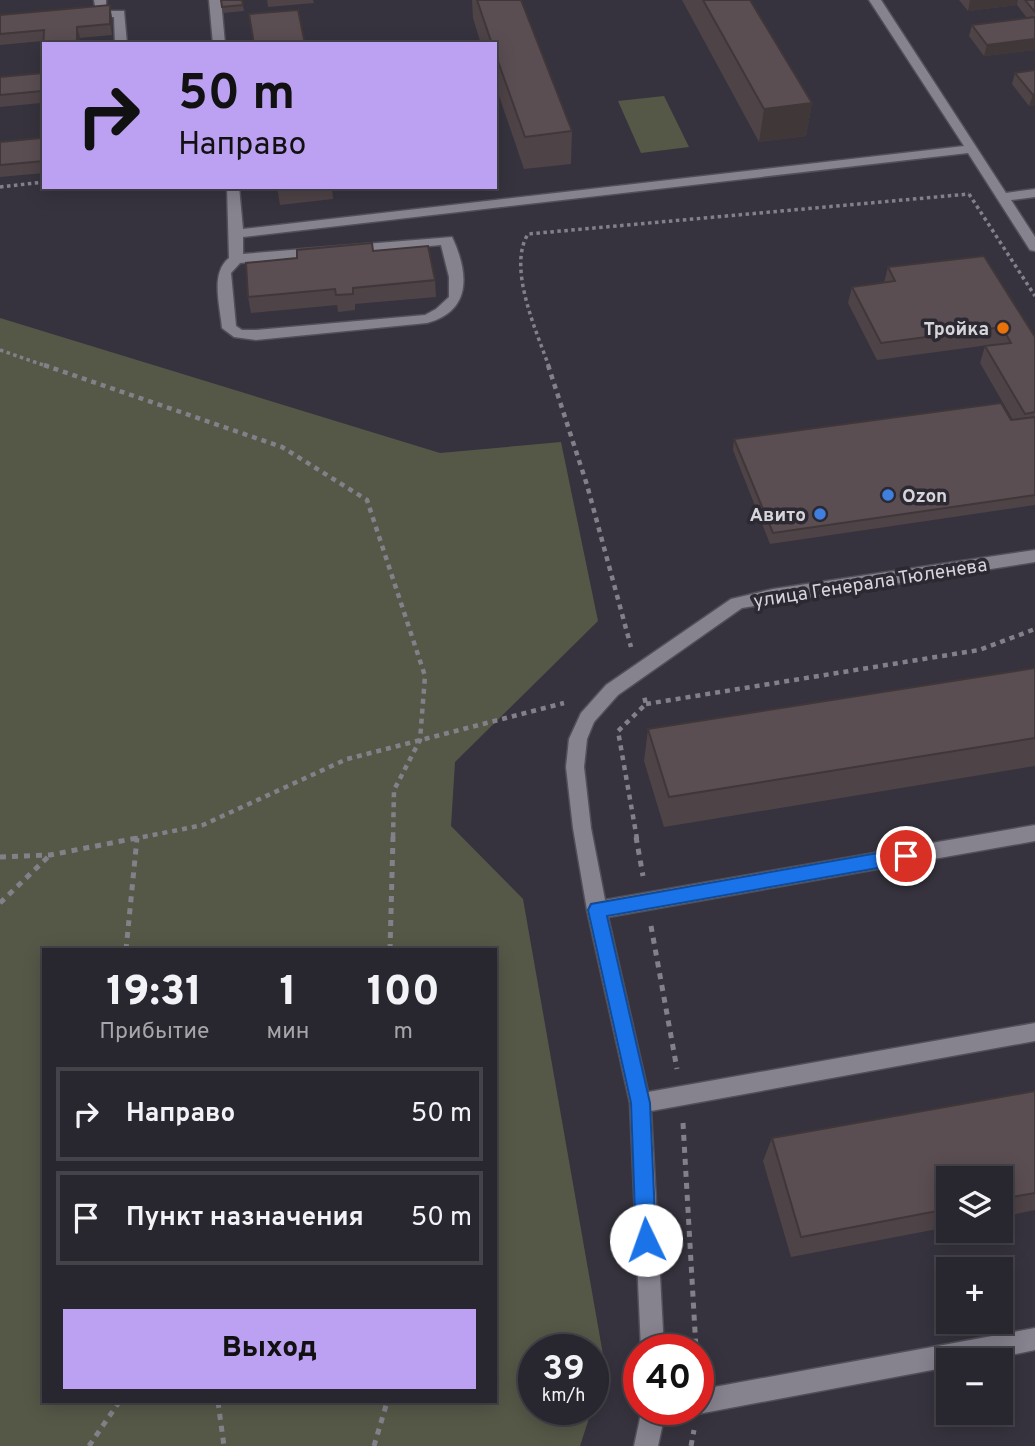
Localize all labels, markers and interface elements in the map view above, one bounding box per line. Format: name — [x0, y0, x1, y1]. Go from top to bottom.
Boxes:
text: 50 m — [178, 65, 295, 127]
icon: right — [63, 70, 154, 161]
text: Направо — [178, 126, 306, 166]
place label: Тройка — [924, 318, 989, 342]
marker: Тройка — [995, 320, 1011, 336]
place label: Ozon — [902, 485, 947, 509]
marker: Ozon — [880, 487, 896, 503]
place label: Авито — [750, 504, 806, 528]
marker: Авито — [812, 506, 828, 522]
street label: улица Генерала Тюленева — [752, 554, 989, 614]
pin — [876, 826, 936, 886]
icon: arrive — [887, 837, 925, 875]
text: 19:31 — [106, 967, 202, 1020]
text: 1 — [279, 967, 297, 1020]
text: 100 — [367, 967, 440, 1020]
text: Прибытие — [99, 1018, 209, 1047]
text: мин — [267, 1018, 310, 1047]
text: m — [393, 1018, 413, 1047]
icon: right — [67, 1095, 105, 1133]
text: Направо — [126, 1098, 235, 1131]
text: 50 m — [411, 1098, 472, 1131]
map controls — [936, 1166, 1013, 1425]
button: layers — [936, 1166, 1013, 1243]
icon: arrive — [67, 1199, 105, 1237]
text: Пункт назначения — [126, 1202, 364, 1235]
text: 50 m — [411, 1202, 472, 1235]
position arrow — [609, 1203, 683, 1277]
button: + — [936, 1257, 1013, 1334]
button: Выход — [63, 1309, 476, 1389]
speed limit sign: 40 — [623, 1334, 714, 1425]
text: 39 — [542, 1348, 585, 1392]
button: − — [936, 1348, 1013, 1425]
text: km/h — [542, 1385, 585, 1408]

